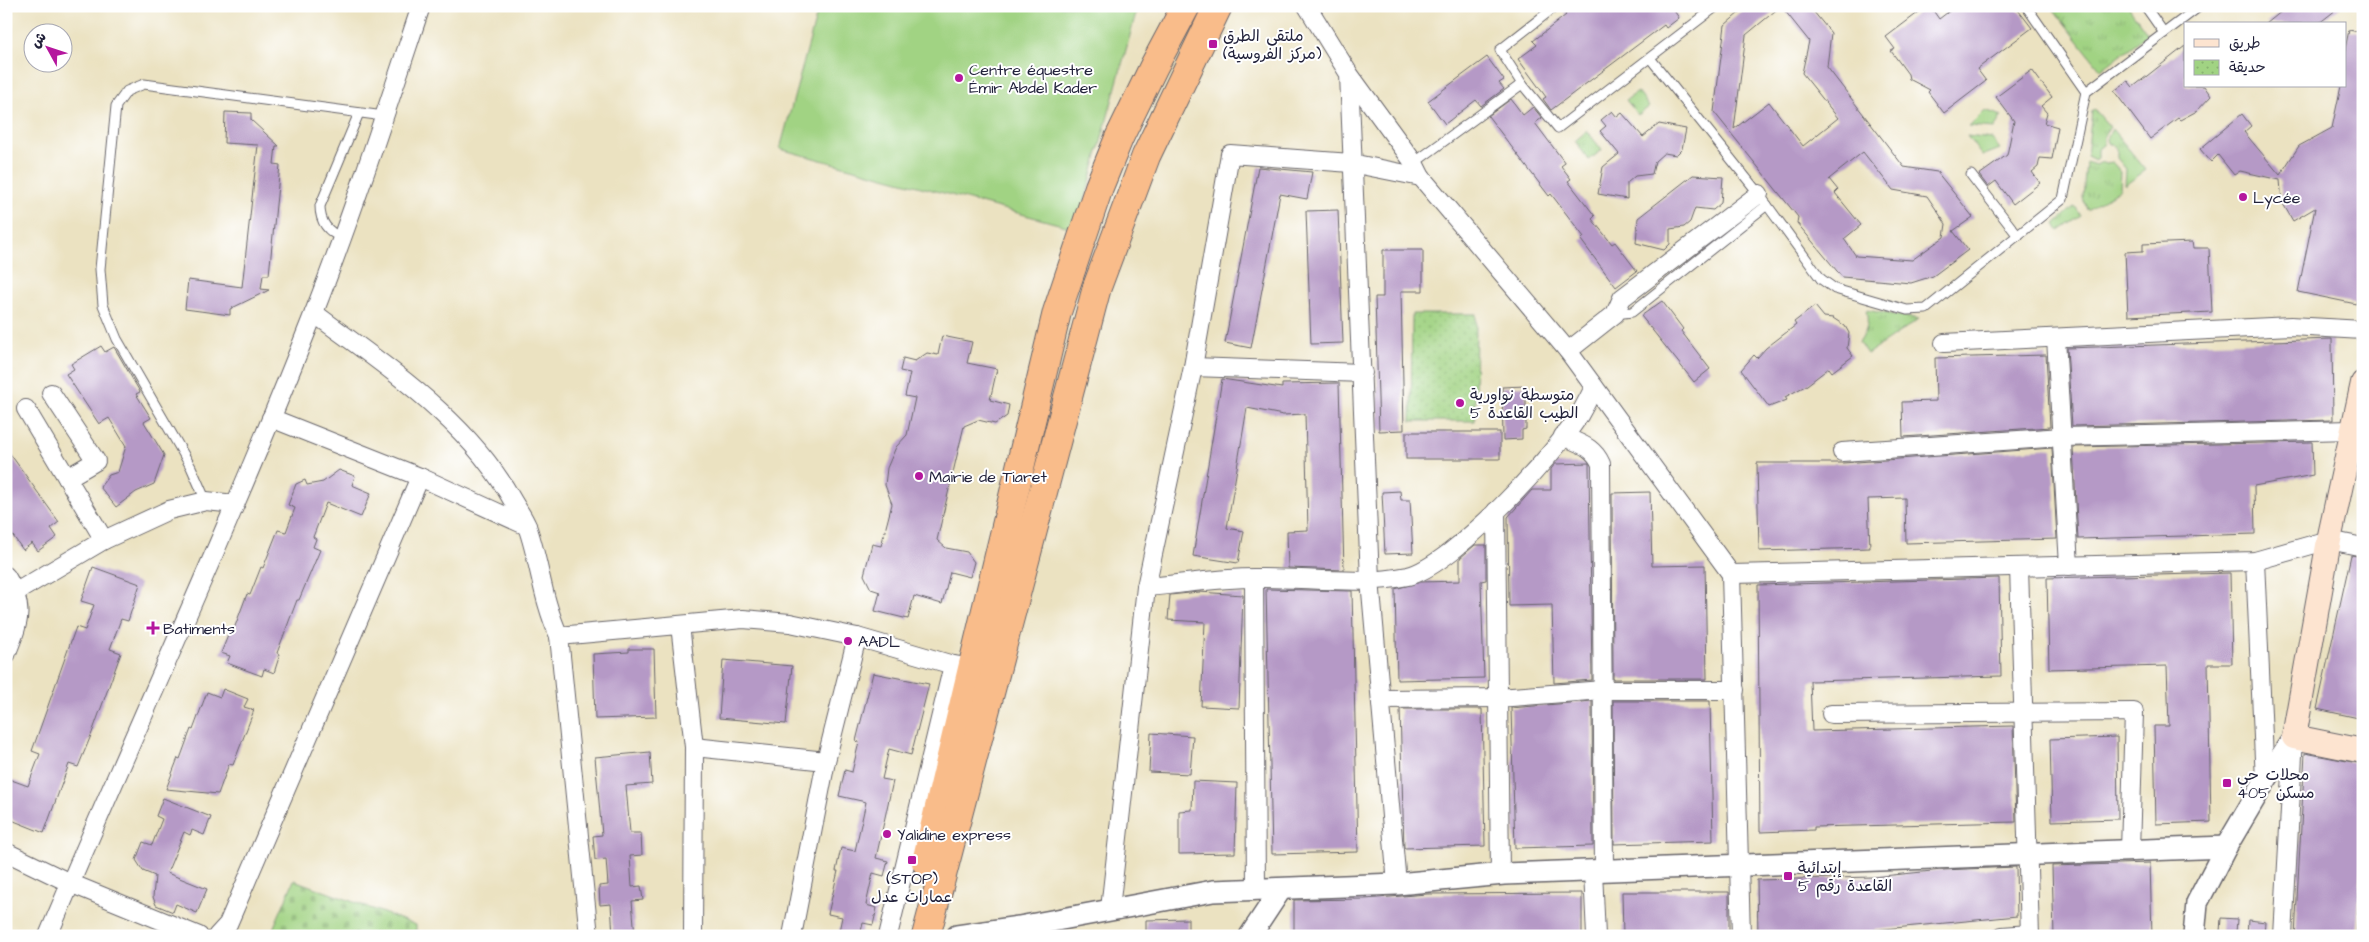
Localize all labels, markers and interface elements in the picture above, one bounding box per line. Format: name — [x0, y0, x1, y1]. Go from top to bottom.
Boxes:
north arrow — [22, 22, 72, 72]
legend — [2184, 22, 2346, 88]
place label: ملتقى الطرق (مركز الفروسية) — [1223, 25, 1322, 65]
text: ش — [26, 28, 51, 53]
text: طريق — [2229, 33, 2261, 54]
marker: ملتقى الطرق (مركز الفروسية) — [1207, 38, 1219, 50]
text: حديقة — [2229, 57, 2266, 78]
place label: Centre équestre Émir Abdel Kader — [969, 59, 1097, 99]
marker: Centre équestre Émir Abdel Kader — [953, 72, 965, 84]
place label: Lycée — [2253, 187, 2301, 210]
marker: Lycée — [2237, 191, 2249, 203]
place label: متوسطة نواورية الطيب القاعدة 5 — [1470, 384, 1578, 424]
marker: متوسطة نواورية الطيب القاعدة 5 — [1454, 397, 1466, 409]
place label: Mairie de Tiaret — [929, 466, 1047, 488]
marker: Mairie de Tiaret — [913, 470, 925, 482]
place label: Batiments — [163, 618, 235, 640]
marker: Batiments — [147, 622, 159, 634]
place label: AADL — [858, 631, 900, 653]
marker: AADL — [842, 635, 854, 647]
place label: محلات حي 405 مسكن — [2237, 764, 2315, 804]
marker: محلات حي 405 مسكن — [2221, 777, 2233, 789]
place label: Yalidine express — [897, 824, 1011, 846]
marker: Yalidine express — [881, 828, 893, 840]
marker: (STOP) عمارات عدل — [906, 854, 918, 866]
place label: إبتدائية القاعدة رقم 5 — [1798, 857, 1892, 898]
place label: (STOP) عمارات عدل — [871, 868, 953, 908]
marker: إبتدائية القاعدة رقم 5 — [1782, 870, 1794, 882]

